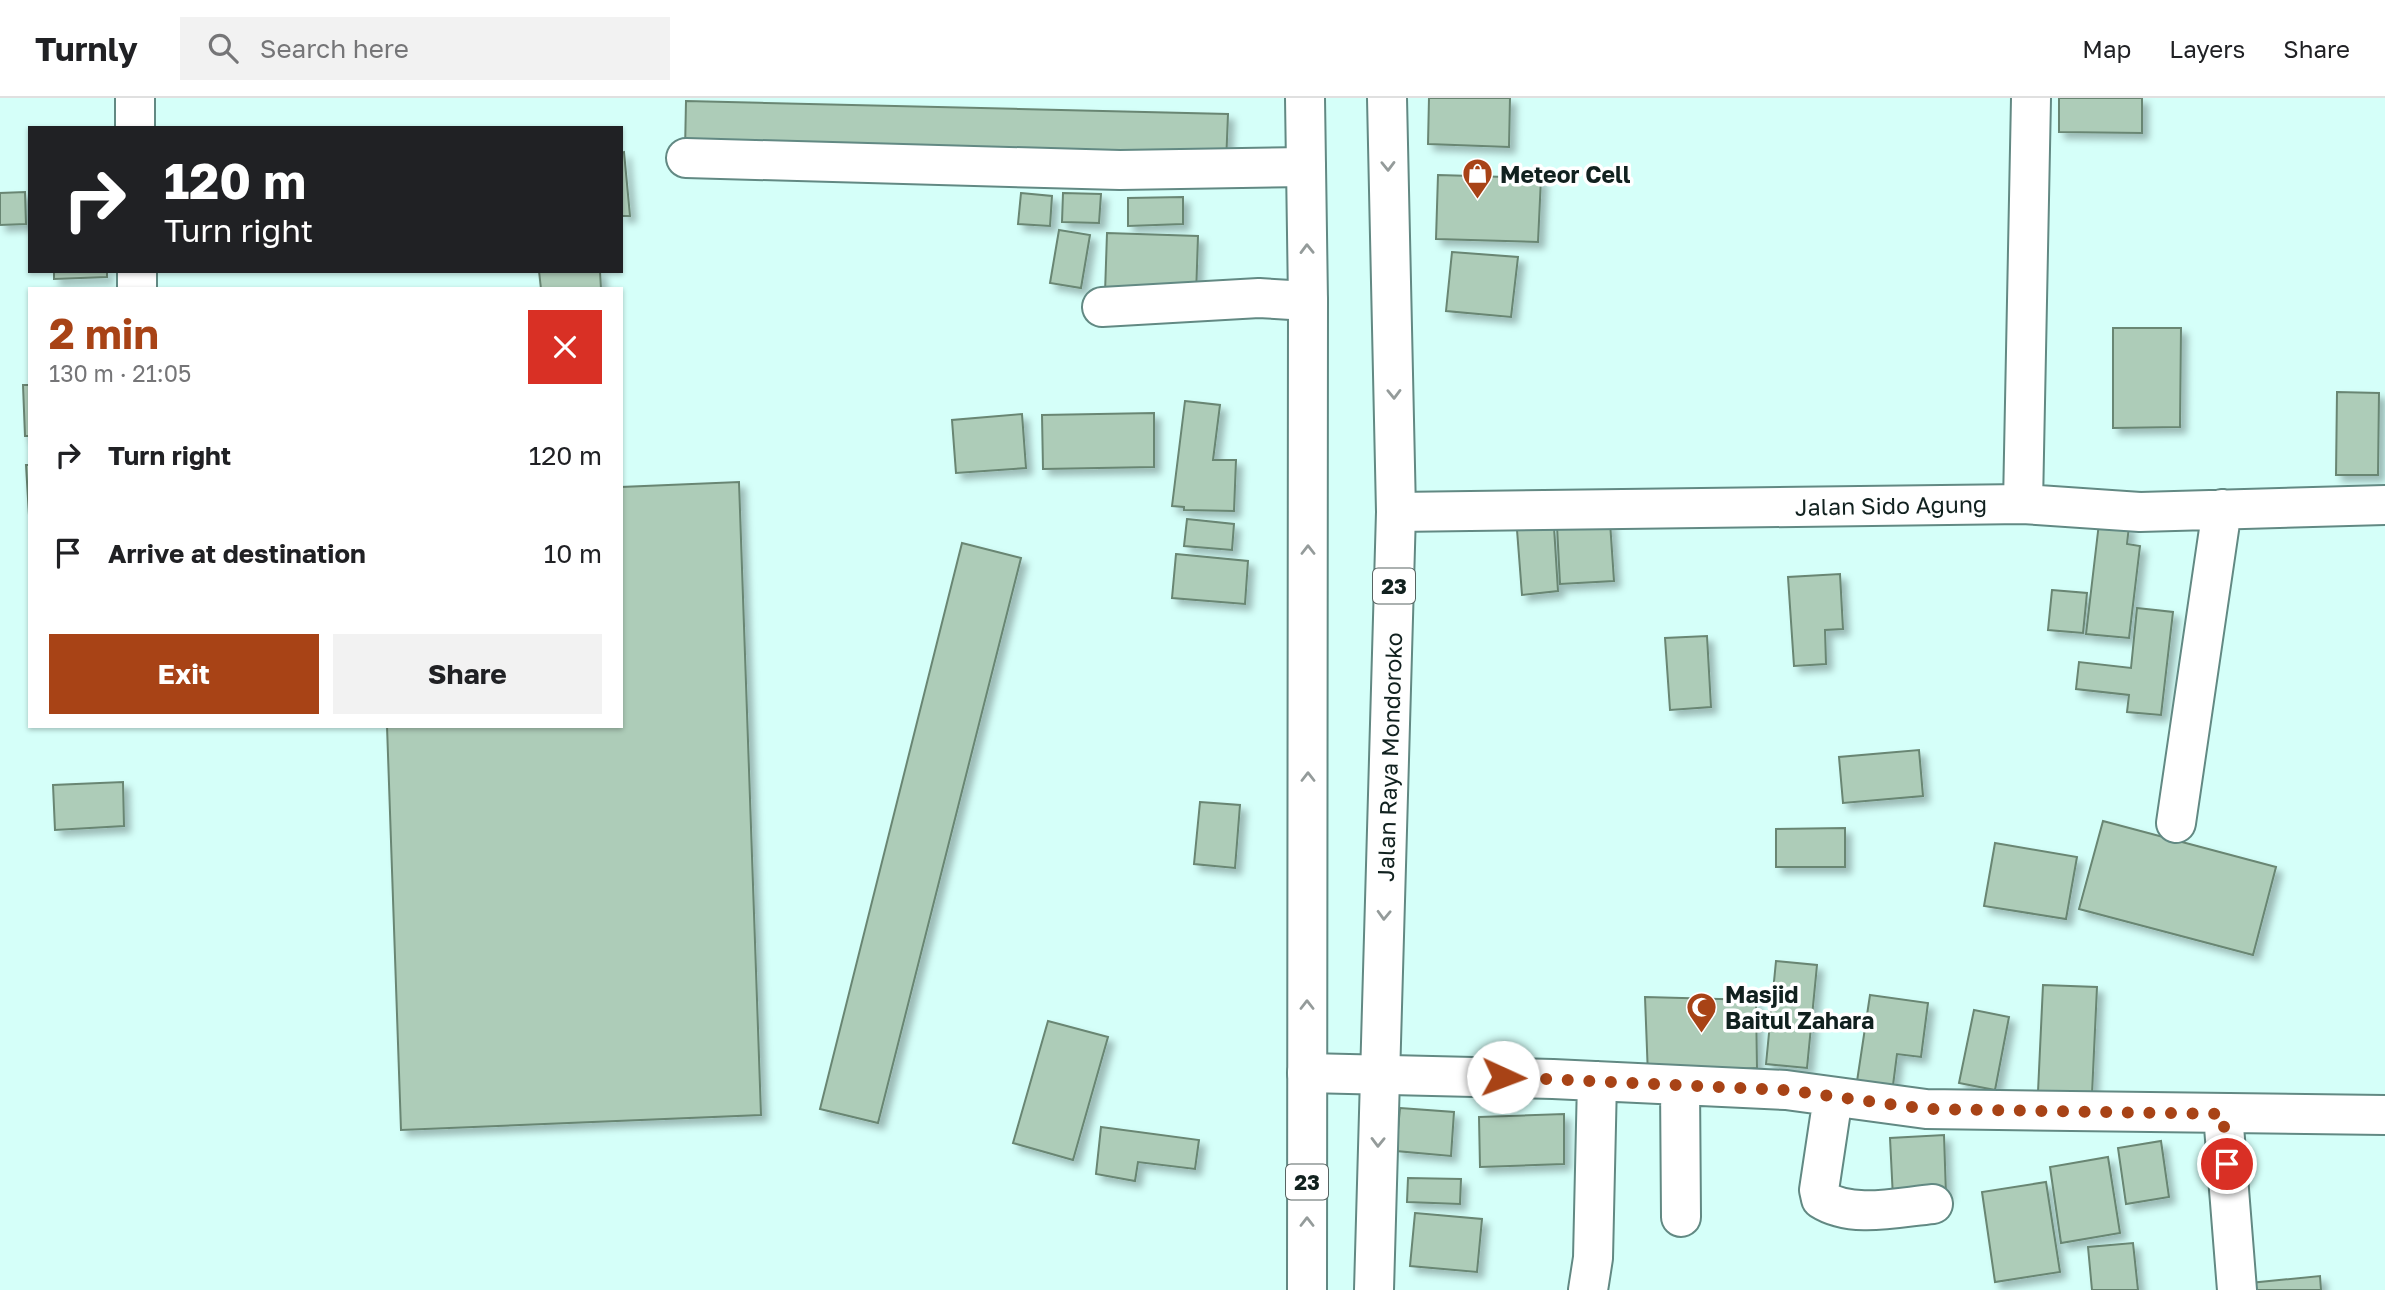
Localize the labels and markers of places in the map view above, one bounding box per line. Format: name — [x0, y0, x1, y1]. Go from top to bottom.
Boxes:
shop icon: Meteor Cell — [1460, 157, 1494, 201]
place label: Meteor Cell — [1500, 160, 1631, 188]
place label: Masjid Baitul Zahara — [1725, 980, 1874, 1034]
mosque icon: Masjid Baitul Zahara — [1685, 990, 1719, 1034]
pin — [2197, 1134, 2257, 1194]

